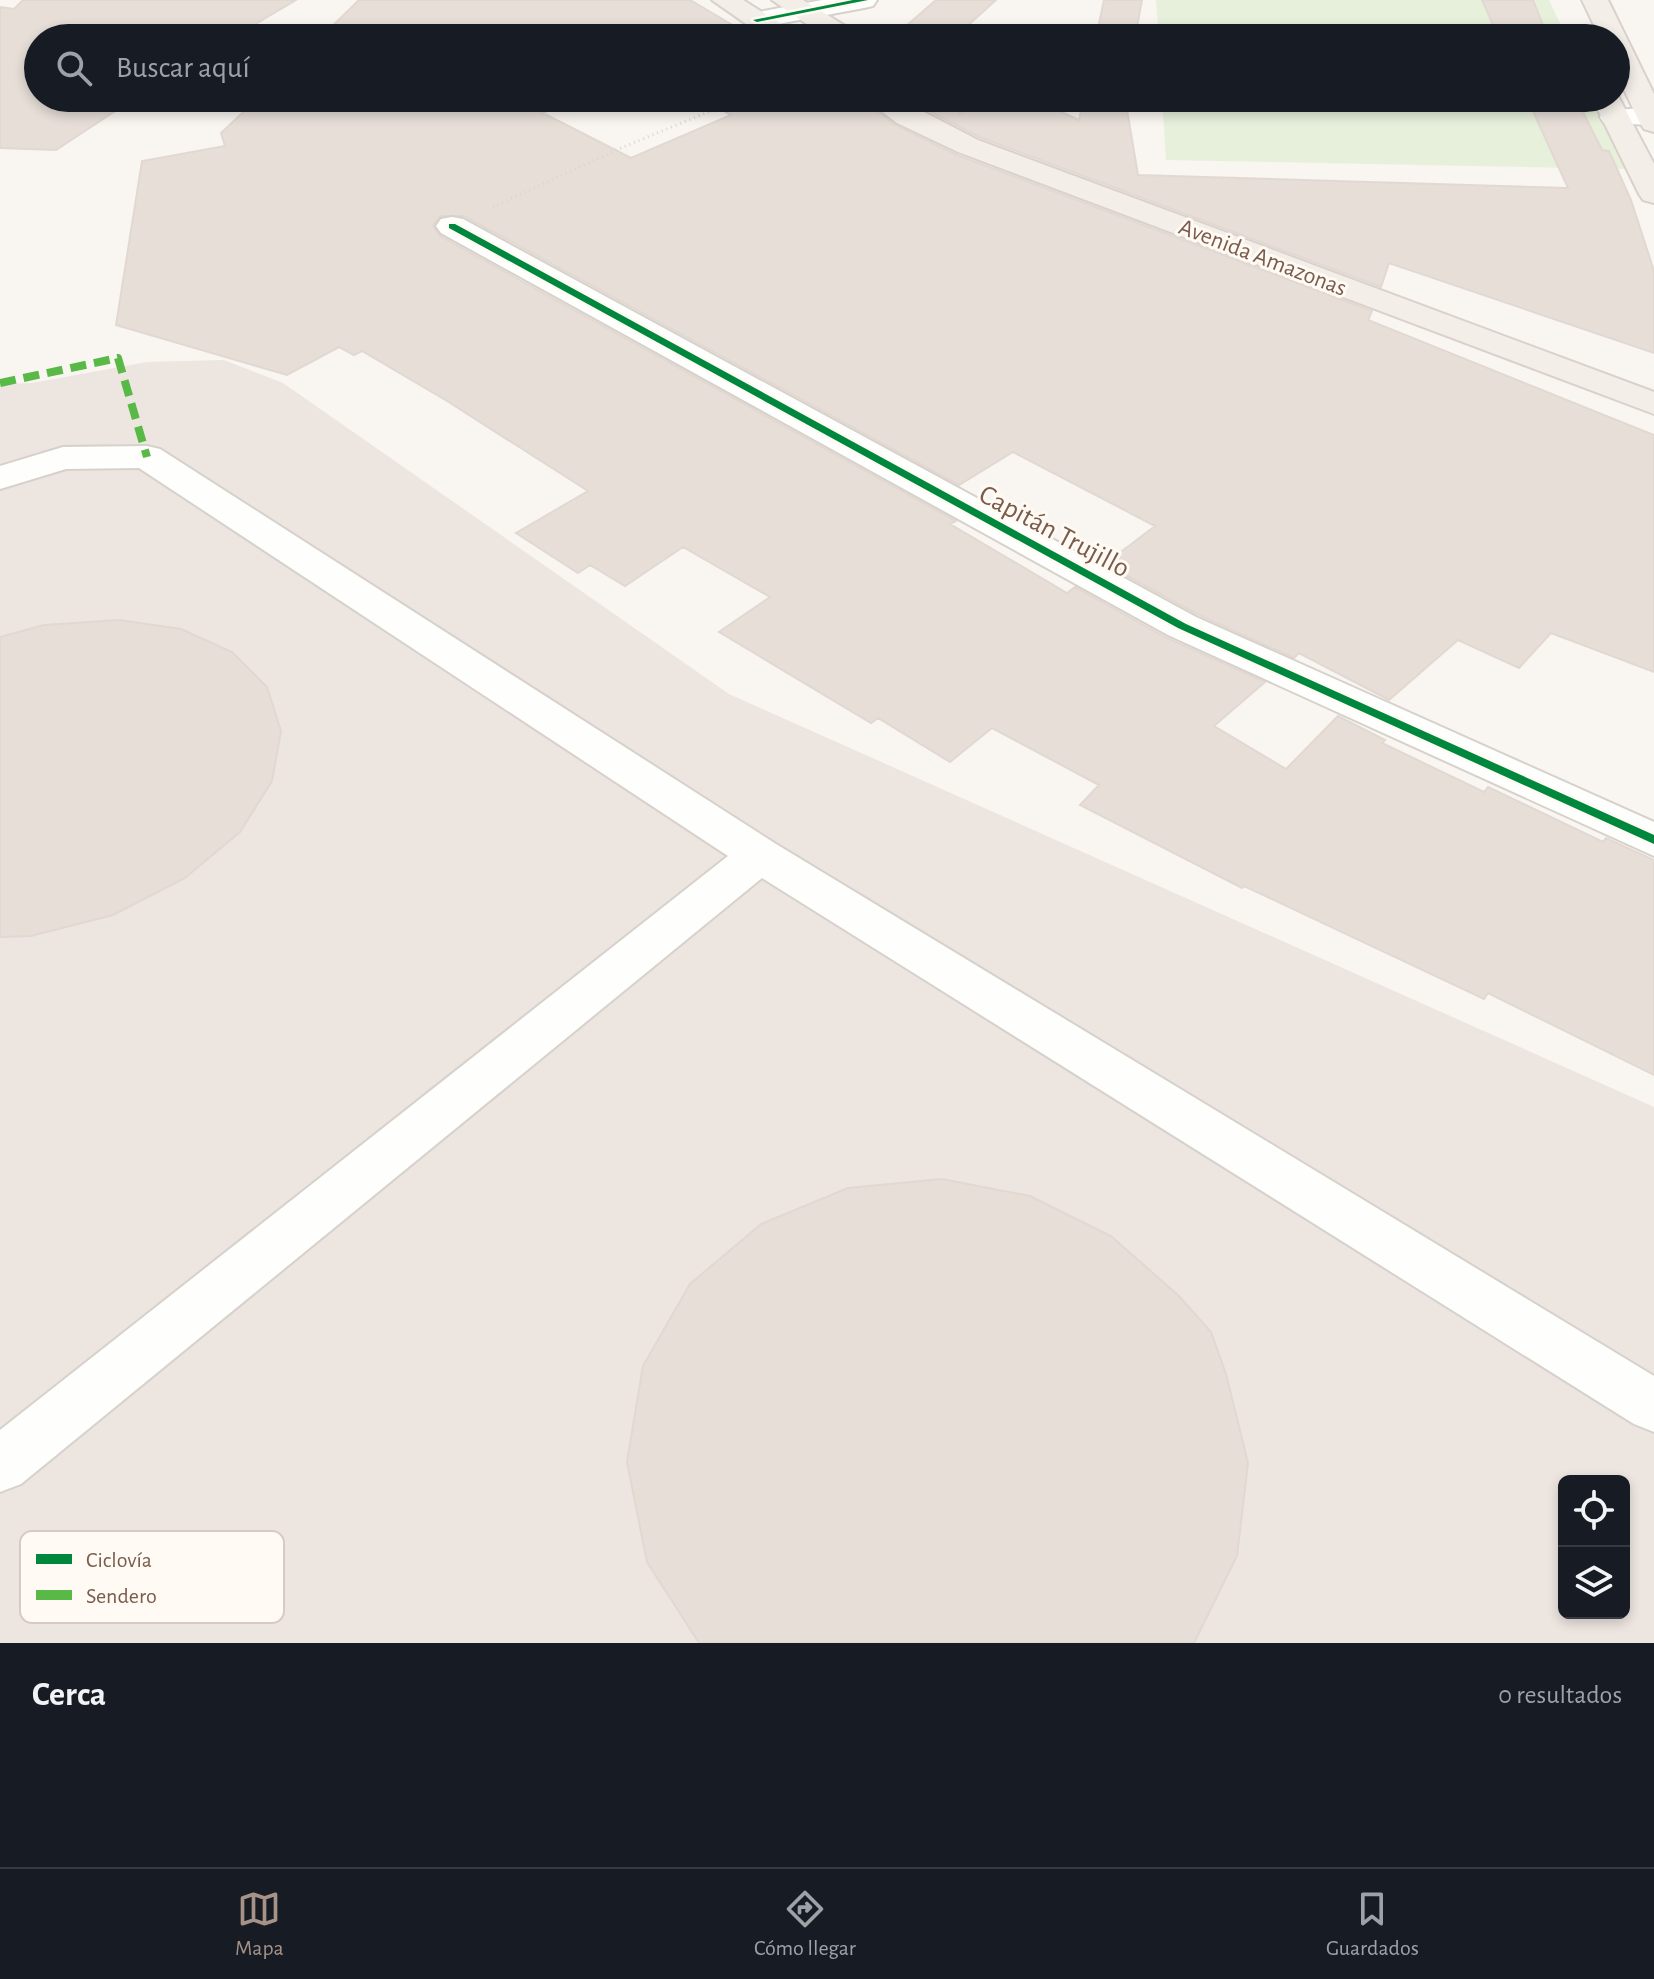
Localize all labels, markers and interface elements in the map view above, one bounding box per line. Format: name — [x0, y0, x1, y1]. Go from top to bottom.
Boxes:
search box — [24, 24, 1630, 112]
icon: search — [52, 46, 96, 90]
text: Buscar aquí — [116, 53, 250, 83]
street label: Avenida Amazonas — [1176, 215, 1350, 301]
street label: Capitán Trujillo — [974, 480, 1134, 583]
map controls — [1558, 1475, 1630, 1619]
button: locate — [1558, 1475, 1630, 1547]
legend — [20, 1531, 284, 1623]
button: layers — [1558, 1547, 1630, 1619]
text: Ciclovía — [86, 1549, 152, 1571]
text: Sendero — [86, 1585, 157, 1607]
text: Cerca — [32, 1678, 106, 1712]
text: 0 resultados — [1498, 1682, 1622, 1708]
tab: Mapa — [235, 1887, 284, 1961]
tab: Cómo llegar — [754, 1887, 856, 1961]
tab: Guardados — [1326, 1887, 1419, 1961]

